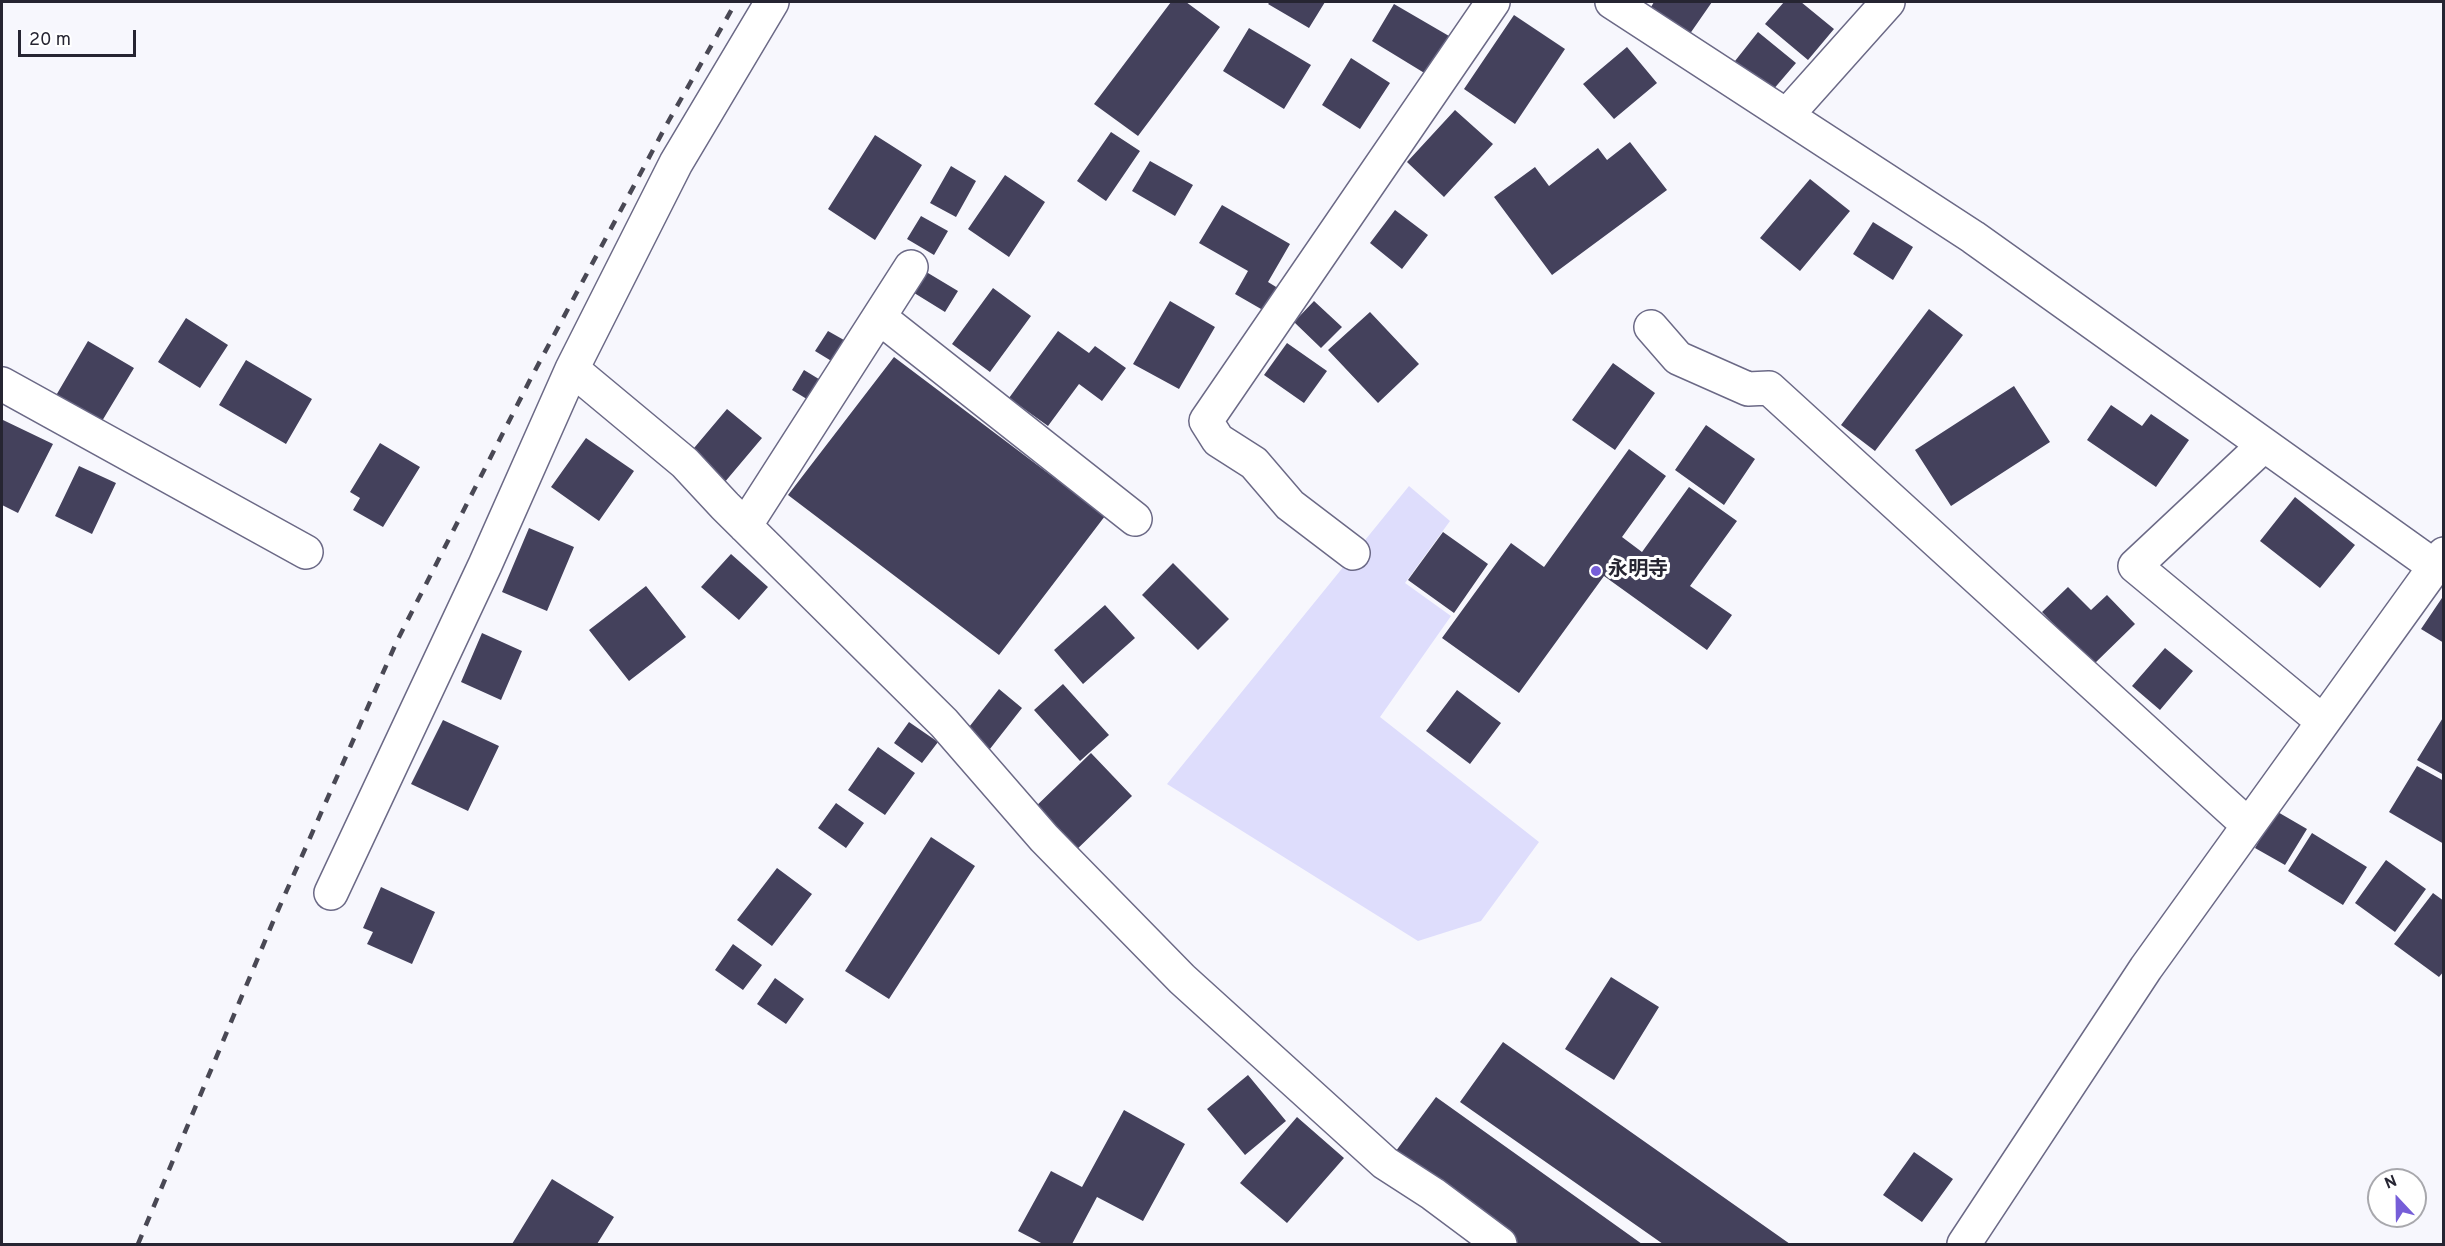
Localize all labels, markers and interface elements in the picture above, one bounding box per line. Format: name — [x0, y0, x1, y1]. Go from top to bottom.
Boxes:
scale bar — [21, 18, 140, 56]
text: 20 m — [29, 29, 71, 52]
place label: 永明寺 — [1608, 559, 1668, 583]
marker: 永明寺 — [1589, 564, 1603, 578]
north arrow — [2367, 1168, 2427, 1228]
text: N — [2382, 1172, 2400, 1195]

